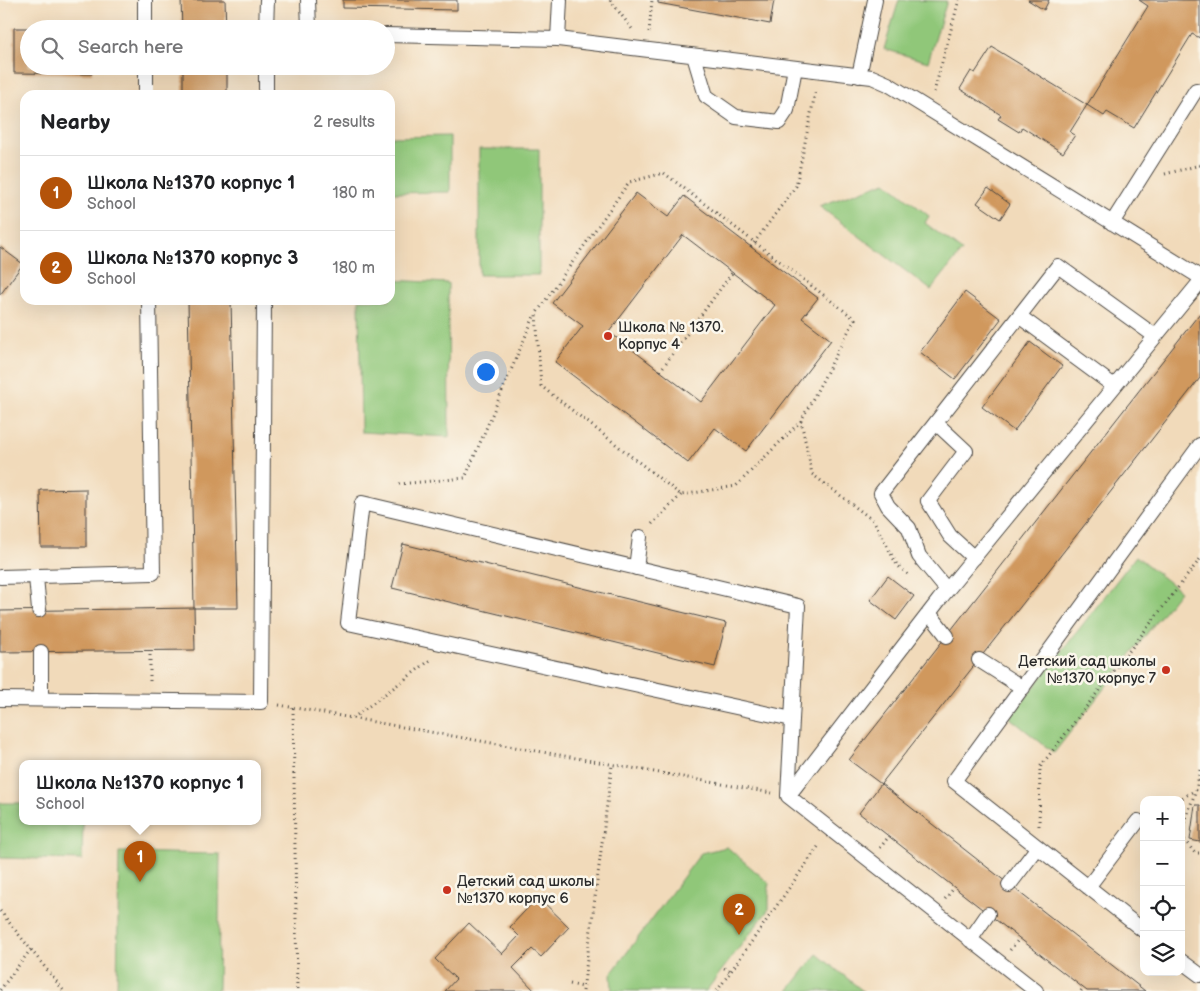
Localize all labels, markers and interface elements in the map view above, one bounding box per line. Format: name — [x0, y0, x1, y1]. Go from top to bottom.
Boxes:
search box — [20, 20, 395, 75]
icon: search — [38, 34, 66, 62]
text: Search here — [78, 36, 183, 59]
text: Nearby — [40, 110, 110, 135]
text: 2 results — [313, 113, 375, 132]
text: Школа №1370 корпус 1 — [87, 172, 295, 195]
text: 1 — [53, 184, 59, 203]
text: 180 m — [333, 184, 375, 203]
text: School — [87, 195, 136, 214]
text: Школа №1370 корпус 3 — [87, 247, 298, 270]
text: 2 — [51, 259, 61, 278]
text: 180 m — [333, 259, 375, 278]
text: School — [87, 270, 136, 289]
place label: Школа № 1370. Корпус 4 — [618, 318, 724, 354]
marker: Школа № 1370. Корпус 4 — [602, 330, 614, 342]
your location — [473, 359, 499, 385]
place label: Детский сад школы №1370 корпус 7 — [1018, 652, 1157, 688]
marker: Детский сад школы №1370 корпус 7 — [1160, 664, 1172, 676]
popup — [19, 760, 261, 825]
text: Школа №1370 корпус 1 — [36, 772, 244, 795]
text: School — [36, 795, 85, 814]
map controls — [1140, 796, 1185, 976]
button: + — [1140, 796, 1185, 841]
pin: 1 — [124, 841, 156, 882]
button: − — [1140, 841, 1185, 886]
place label: Детский сад школы №1370 корпус 6 — [457, 872, 595, 908]
marker: Детский сад школы №1370 корпус 6 — [441, 884, 453, 896]
button: locate — [1140, 886, 1185, 931]
pin: 2 — [723, 894, 755, 935]
button: layers — [1140, 931, 1185, 976]

